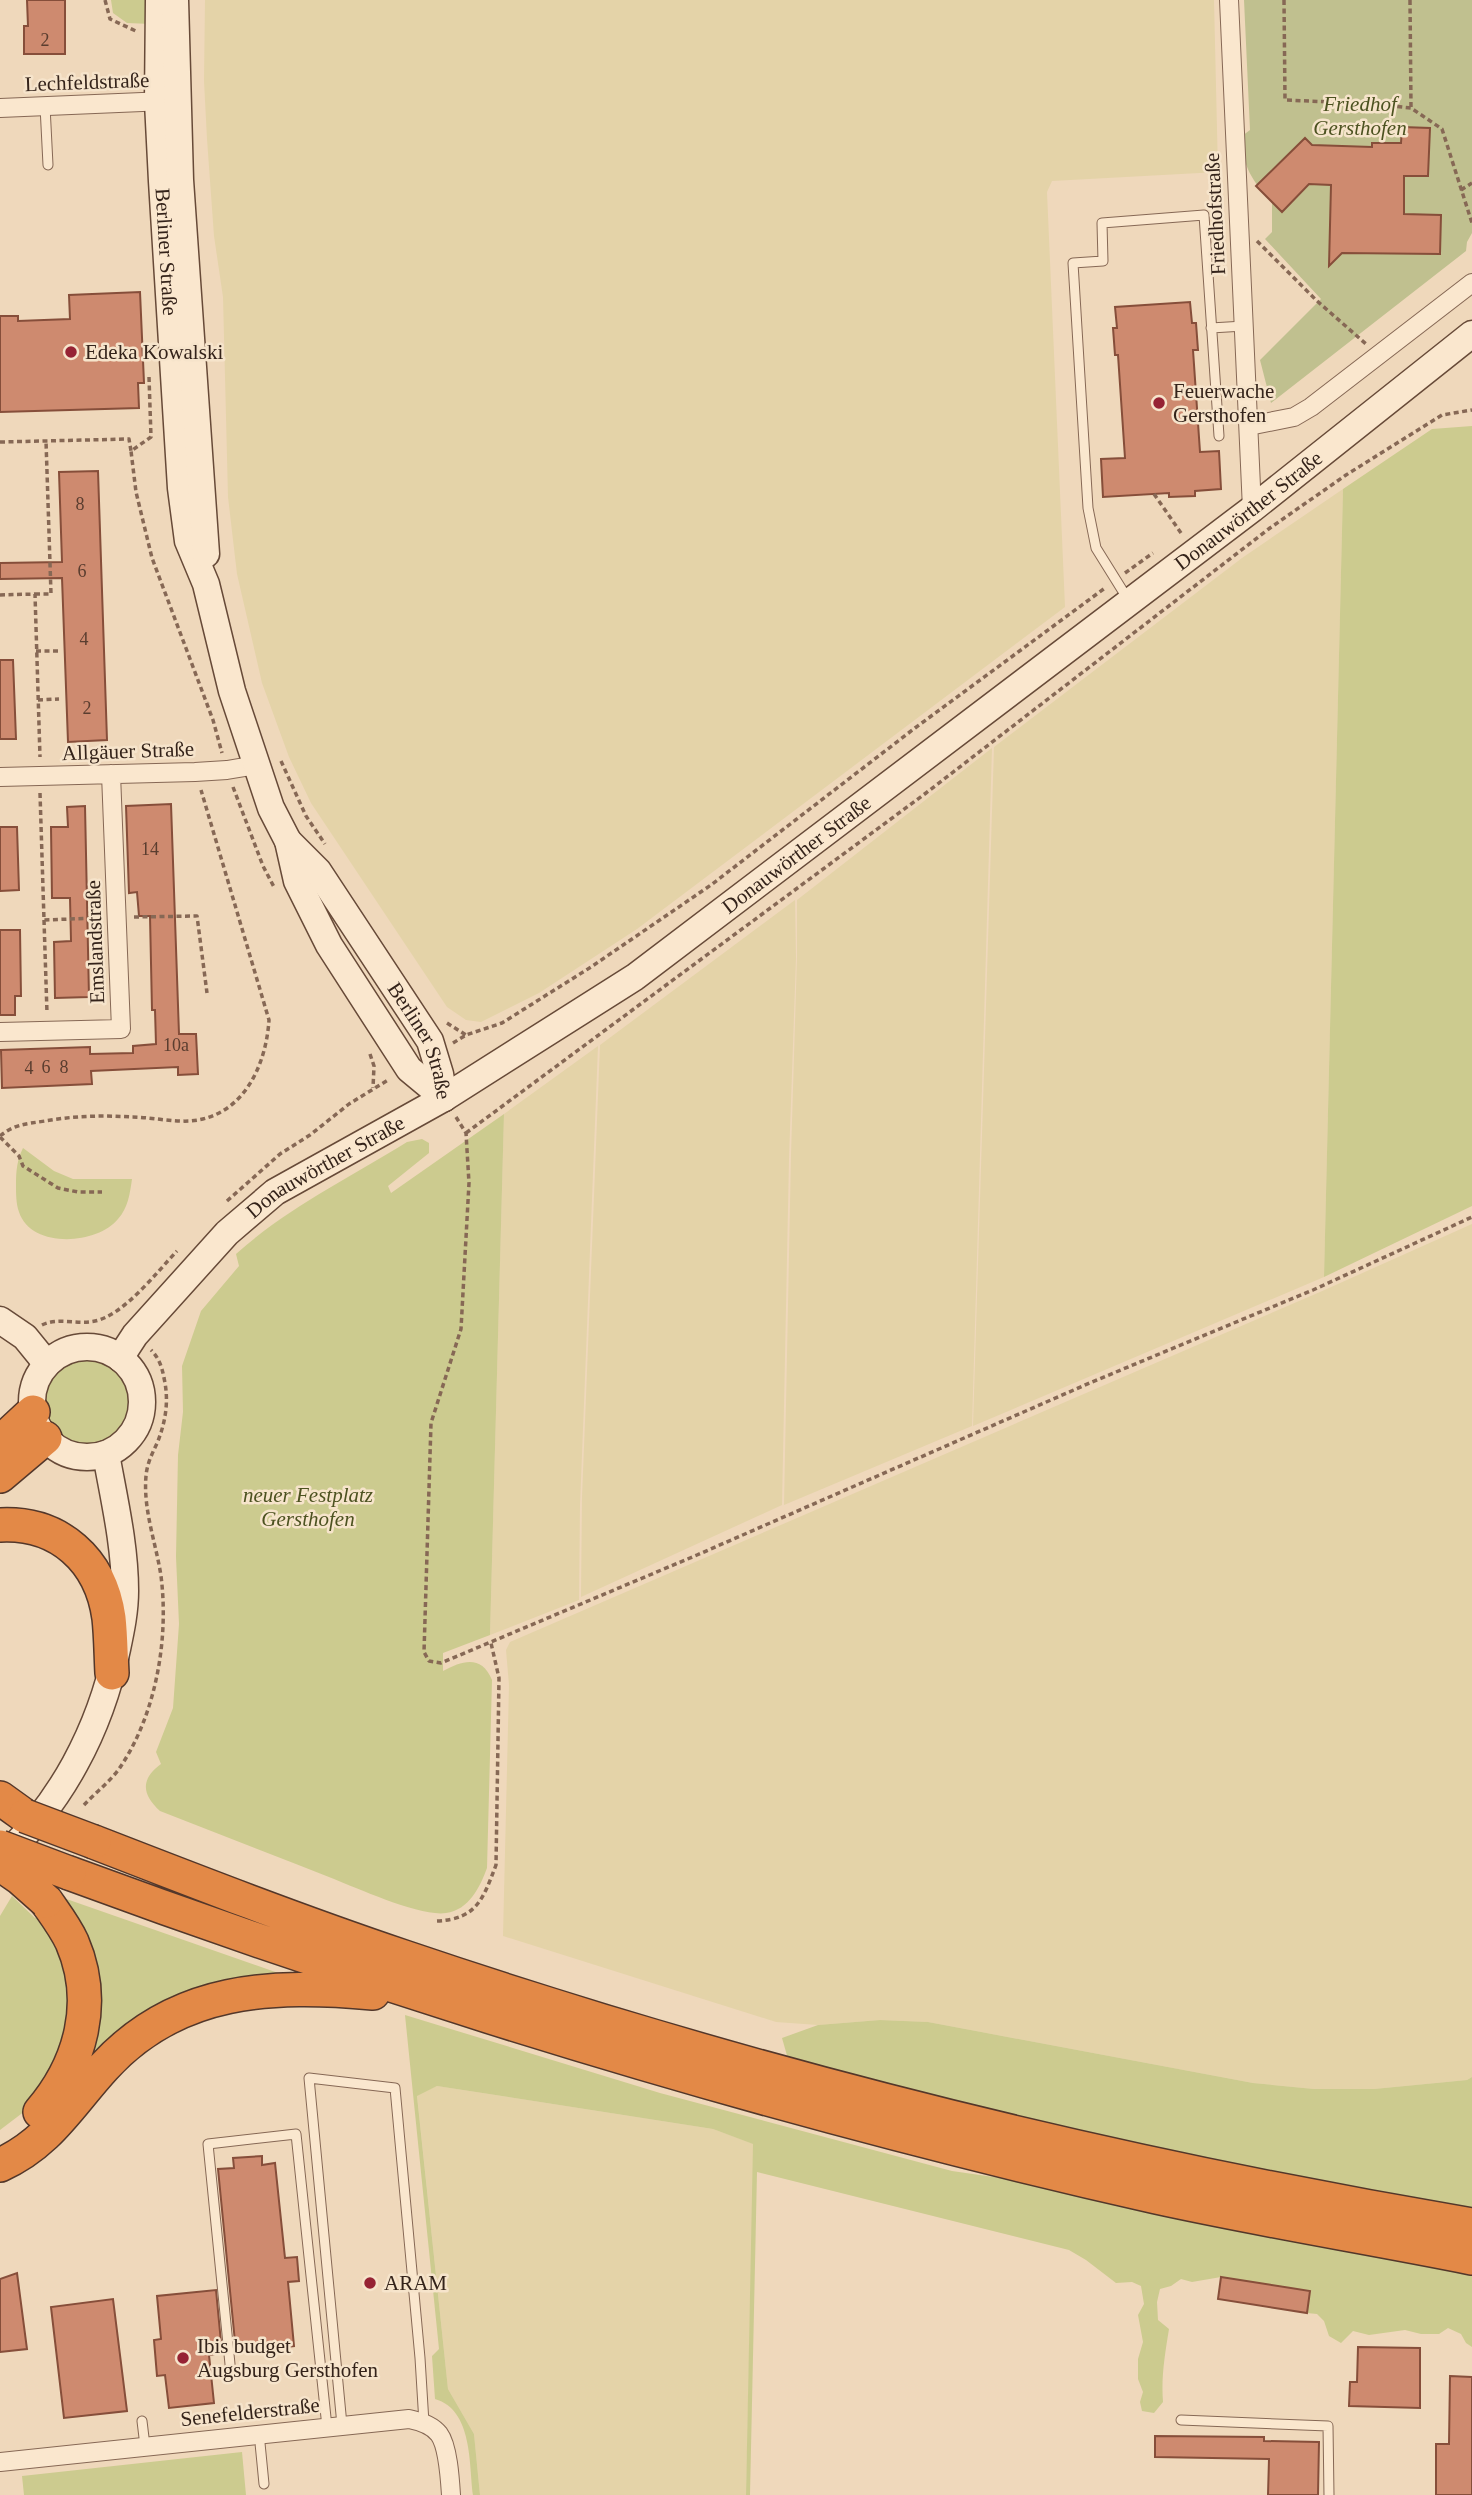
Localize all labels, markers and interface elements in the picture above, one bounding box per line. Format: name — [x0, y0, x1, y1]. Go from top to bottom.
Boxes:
house number: 2 — [41, 30, 50, 50]
street label: Lechfeldstraße — [24, 68, 150, 96]
park label: Friedhof Gersthofen — [1313, 92, 1407, 140]
street label: Friedhofstraße — [1200, 152, 1230, 276]
street label: Berliner Straße — [150, 187, 182, 316]
place label: Edeka Kowalski — [85, 340, 223, 364]
marker: Edeka Kowalski — [63, 344, 79, 360]
place label: Feuerwache Gersthofen — [1173, 379, 1274, 427]
marker: Feuerwache Gersthofen — [1151, 395, 1167, 411]
street label: Donauwörther Straße — [1170, 446, 1327, 575]
house number: 8 — [76, 494, 85, 514]
house number: 6 — [78, 561, 87, 581]
house number: 4 — [80, 629, 89, 649]
house number: 2 — [83, 698, 92, 718]
street label: Allgäuer Straße — [61, 737, 195, 765]
street label: Donauwörther Straße — [717, 791, 875, 919]
house number: 14 — [141, 839, 159, 859]
street label: Emslandstraße — [81, 880, 109, 1004]
street label: Berliner Straße — [383, 978, 456, 1101]
house number: 10a — [163, 1035, 189, 1055]
house number: 6 — [42, 1057, 51, 1077]
house number: 8 — [60, 1057, 69, 1077]
house number: 4 — [25, 1058, 34, 1078]
street label: Donauwörther Straße — [241, 1110, 409, 1223]
park label: neuer Festplatz Gersthofen — [243, 1483, 373, 1531]
place label: ARAM — [384, 2271, 447, 2295]
marker: ARAM — [362, 2275, 378, 2291]
place label: Ibis budget Augsburg Gersthofen — [197, 2334, 379, 2382]
marker: Ibis budget Augsburg Gersthofen — [175, 2350, 191, 2366]
street label: Senefelderstraße — [179, 2393, 321, 2431]

